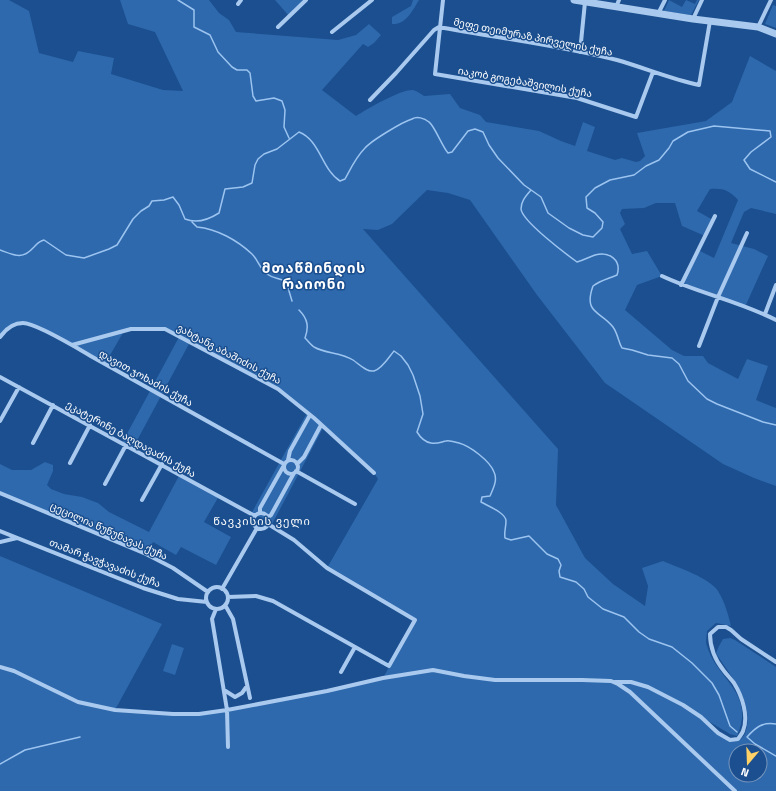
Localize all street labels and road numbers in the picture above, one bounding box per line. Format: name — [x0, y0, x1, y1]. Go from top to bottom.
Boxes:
street label: მეფე თეიმურაზ პირველის ქუჩა — [452, 14, 614, 60]
street label: იაკობ გოგებაშვილის ქუჩა — [457, 63, 593, 101]
street label: ვახტანგ აბაშიძის ქუჩა — [174, 320, 284, 388]
street label: დავით ჯოხაძის ქუჩა — [96, 346, 196, 410]
street label: ეკატერინე ბაღდავაძის ქუჩა — [63, 397, 199, 481]
street label: ცეცილია წუწუნავას ქუჩა — [48, 498, 170, 564]
street label: თამარ ჭავჭავაძის ქუჩა — [47, 535, 163, 591]

